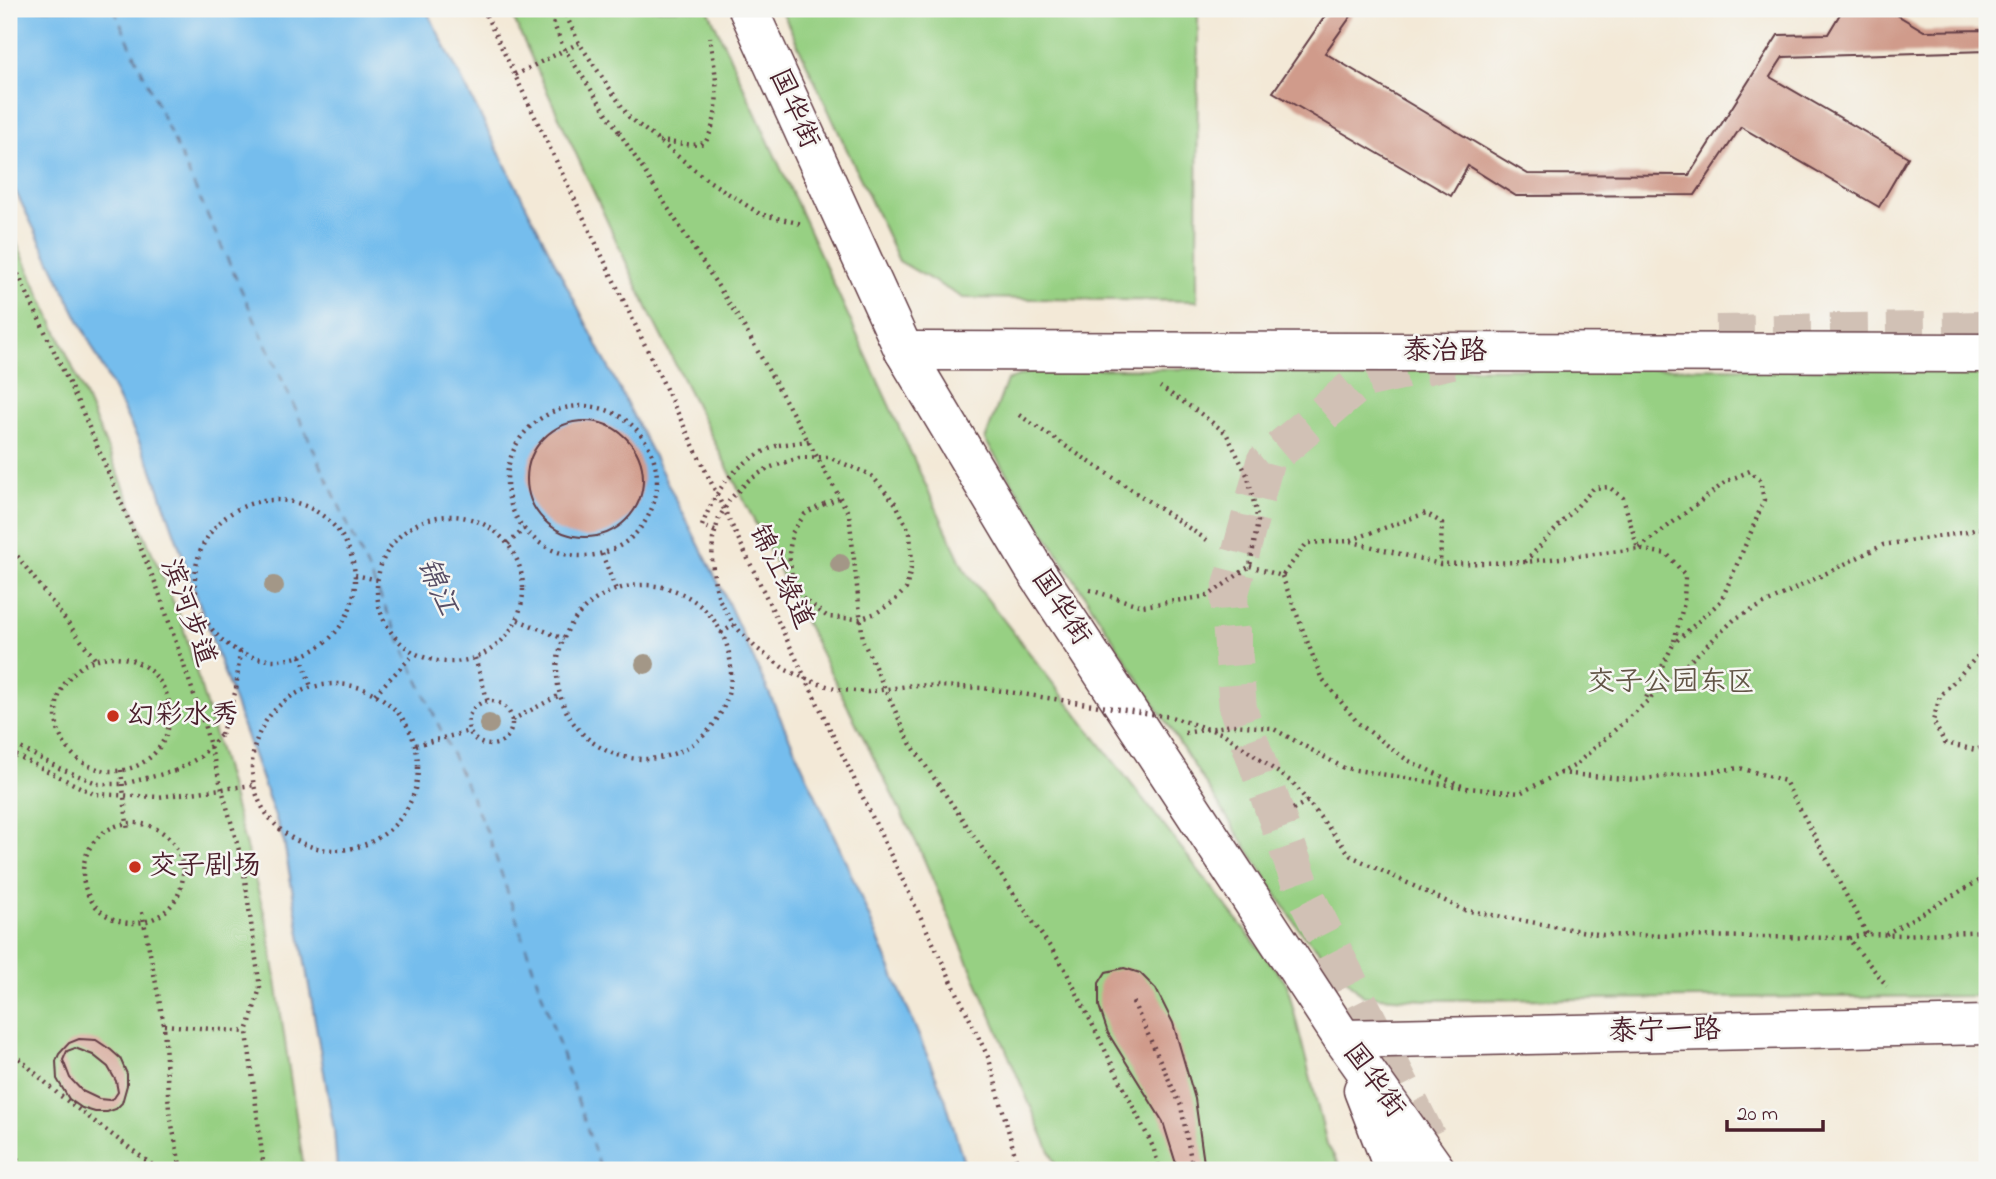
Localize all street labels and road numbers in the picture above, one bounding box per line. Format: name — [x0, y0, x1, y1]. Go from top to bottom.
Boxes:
street label: 国华街 — [757, 62, 829, 156]
street label: 泰治路 — [1403, 332, 1487, 373]
street label: 锦江绿道 — [737, 518, 823, 636]
street label: 滨河步道 — [149, 553, 225, 673]
street label: 国华街 — [1020, 562, 1100, 654]
street label: 泰宁一路 — [1609, 1011, 1721, 1053]
street label: 国华街 — [1332, 1035, 1414, 1127]

